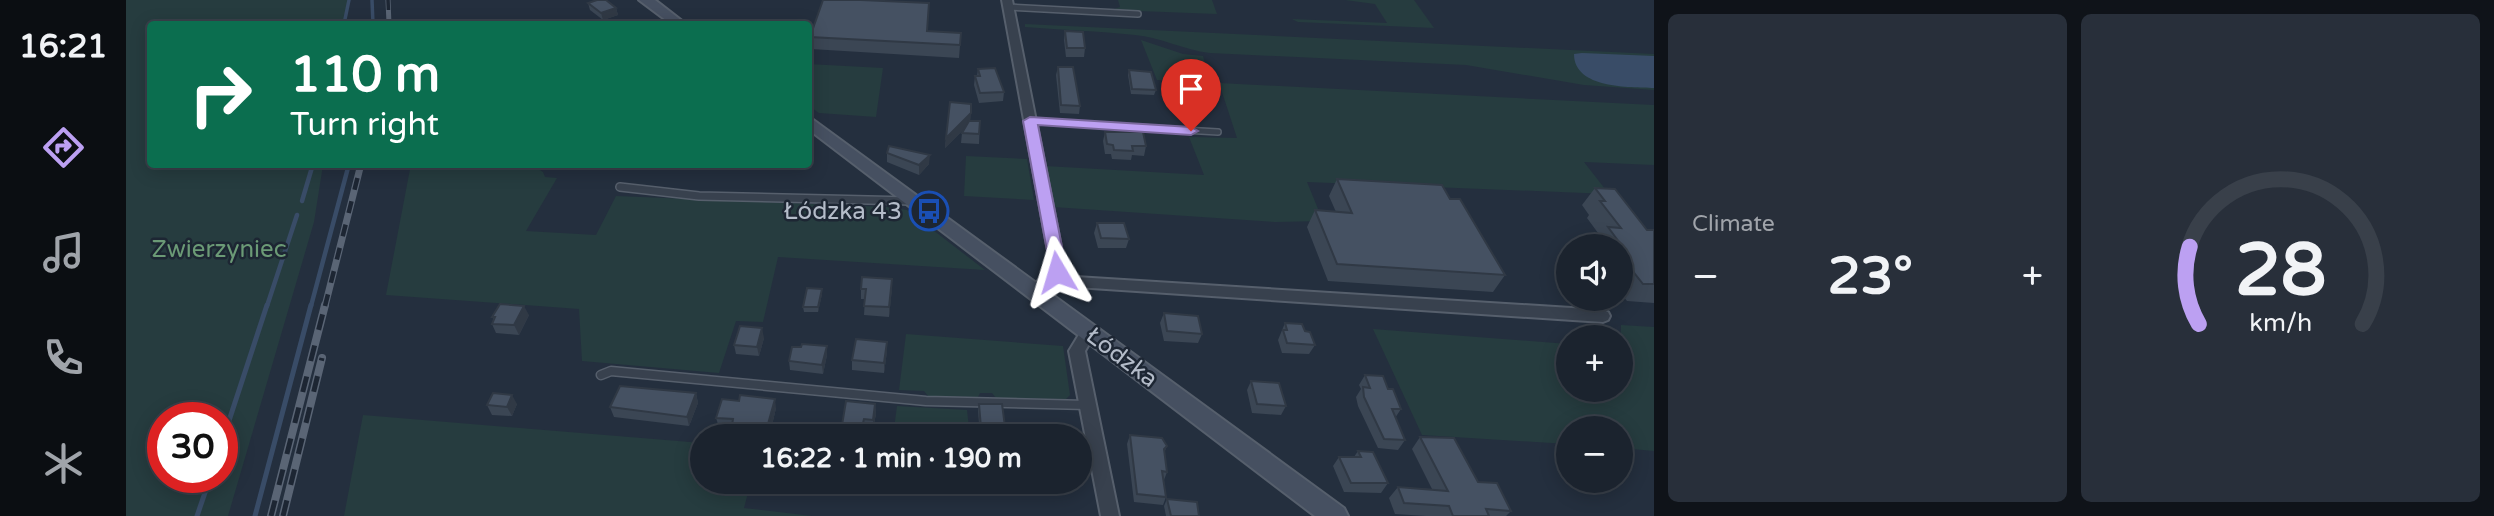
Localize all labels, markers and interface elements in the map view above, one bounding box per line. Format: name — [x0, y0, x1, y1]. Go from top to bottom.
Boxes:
text: 16:21 — [19, 28, 107, 66]
text: 110 m — [290, 46, 440, 105]
icon: right — [175, 49, 266, 140]
pin — [1161, 59, 1221, 131]
icon: arrive — [1172, 70, 1210, 108]
text: Turn right — [290, 106, 439, 144]
icon: directions — [39, 123, 88, 172]
bus stop icon: Łódzka 43 — [908, 190, 950, 232]
place label: Łódzka 43 — [784, 197, 902, 226]
text: Climate — [1692, 210, 1775, 238]
text: 28 — [2235, 227, 2326, 315]
icon: music — [39, 228, 88, 277]
map controls — [1556, 234, 1633, 493]
button: sound — [1556, 234, 1633, 311]
park label: Zwierzyniec — [152, 235, 286, 264]
position arrow — [1020, 235, 1094, 309]
text: 23° — [1828, 245, 1913, 308]
text: − — [1692, 254, 1719, 300]
text: + — [2022, 254, 2043, 300]
text: km/h — [2249, 308, 2312, 338]
street label: Łódzka — [1080, 321, 1163, 394]
button: + — [1556, 325, 1633, 402]
icon: phone — [39, 333, 88, 382]
speed limit sign: 30 — [147, 402, 238, 493]
button: − — [1556, 416, 1633, 493]
icon: climate — [39, 439, 88, 488]
text: 16:22 · 1 min · 190 m — [760, 443, 1022, 474]

